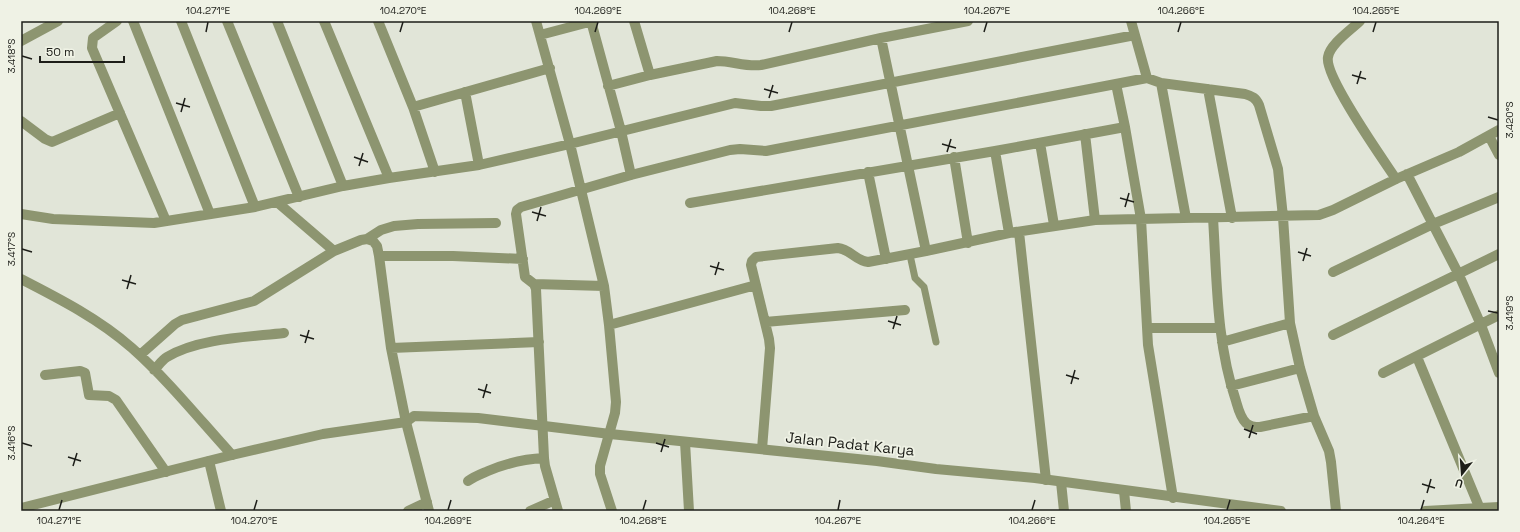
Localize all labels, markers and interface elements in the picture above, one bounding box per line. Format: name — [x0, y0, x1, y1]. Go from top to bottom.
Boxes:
text: 104.271°E — [186, 4, 231, 17]
text: 104.270°E — [380, 4, 427, 17]
text: 104.269°E — [574, 4, 622, 17]
text: 104.268°E — [768, 4, 816, 17]
text: 104.267°E — [964, 4, 1011, 17]
text: 104.266°E — [1157, 4, 1205, 17]
text: 104.265°E — [1353, 4, 1400, 17]
scale bar — [40, 38, 124, 64]
text: 3.418°S — [5, 39, 18, 73]
text: 50 m — [46, 44, 74, 60]
text: 3.420°S — [1503, 101, 1516, 139]
text: 3.417°S — [5, 232, 18, 266]
text: 3.419°S — [1503, 296, 1516, 330]
text: 3.416°S — [5, 426, 18, 460]
street label: Jalan Padat Karya — [785, 427, 916, 460]
north arrow — [1442, 454, 1482, 494]
text: U — [1453, 476, 1465, 491]
text: 104.271°E — [37, 514, 82, 527]
text: 104.270°E — [231, 514, 278, 527]
text: 104.269°E — [424, 514, 472, 527]
text: 104.268°E — [619, 514, 667, 527]
text: 104.267°E — [815, 514, 862, 527]
text: 104.266°E — [1008, 514, 1056, 527]
text: 104.265°E — [1204, 514, 1251, 527]
text: 104.264°E — [1397, 514, 1445, 527]

